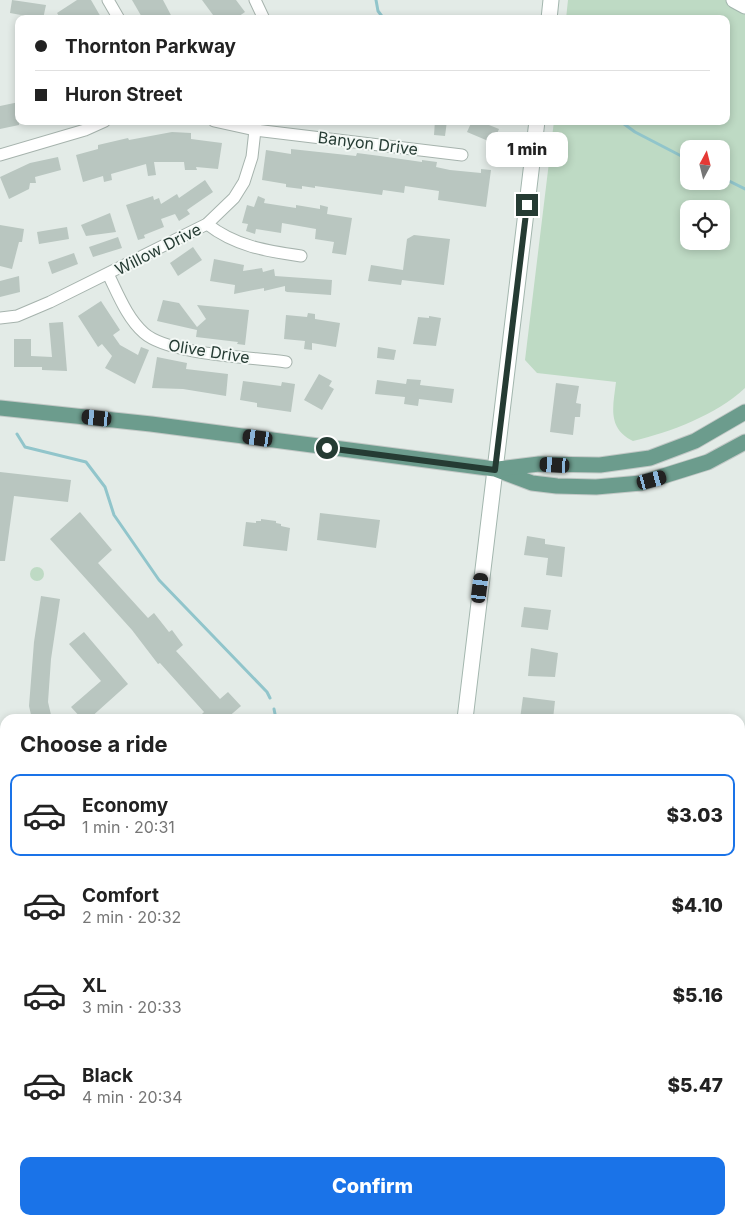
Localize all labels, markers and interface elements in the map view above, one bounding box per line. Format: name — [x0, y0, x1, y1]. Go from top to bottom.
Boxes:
text: Thornton Parkway — [65, 35, 236, 58]
text: Huron Street — [65, 83, 183, 106]
street label: Banyon Drive — [317, 127, 419, 159]
callout: 1 min — [486, 132, 568, 168]
text: 1 min — [507, 139, 547, 159]
north arrow — [680, 140, 730, 190]
map controls — [680, 140, 730, 250]
route end — [516, 194, 538, 216]
button: locate — [680, 200, 730, 250]
street label: Willow Drive — [112, 219, 204, 279]
street label: Olive Drive — [167, 335, 251, 367]
car — [81, 409, 112, 427]
car — [242, 428, 273, 448]
route start — [316, 437, 338, 459]
car — [539, 457, 570, 473]
car — [635, 469, 668, 491]
car — [470, 572, 489, 604]
text: Choose a ride — [20, 731, 168, 757]
icon: car — [22, 793, 67, 838]
text: Economy — [82, 794, 168, 817]
text: $3.03 — [667, 804, 723, 827]
text: 1 min · 20:31 — [82, 817, 175, 837]
icon: car — [22, 883, 67, 928]
text: Comfort — [82, 884, 159, 907]
text: $4.10 — [672, 894, 723, 917]
text: 2 min · 20:32 — [82, 907, 181, 927]
icon: car — [22, 973, 67, 1018]
text: XL — [82, 974, 107, 997]
text: $5.16 — [673, 984, 723, 1007]
text: 3 min · 20:33 — [82, 997, 182, 1017]
icon: car — [22, 1063, 67, 1108]
text: Black — [82, 1064, 133, 1087]
text: $5.47 — [668, 1074, 723, 1097]
text: 4 min · 20:34 — [82, 1087, 182, 1107]
button: Confirm — [20, 1157, 725, 1215]

